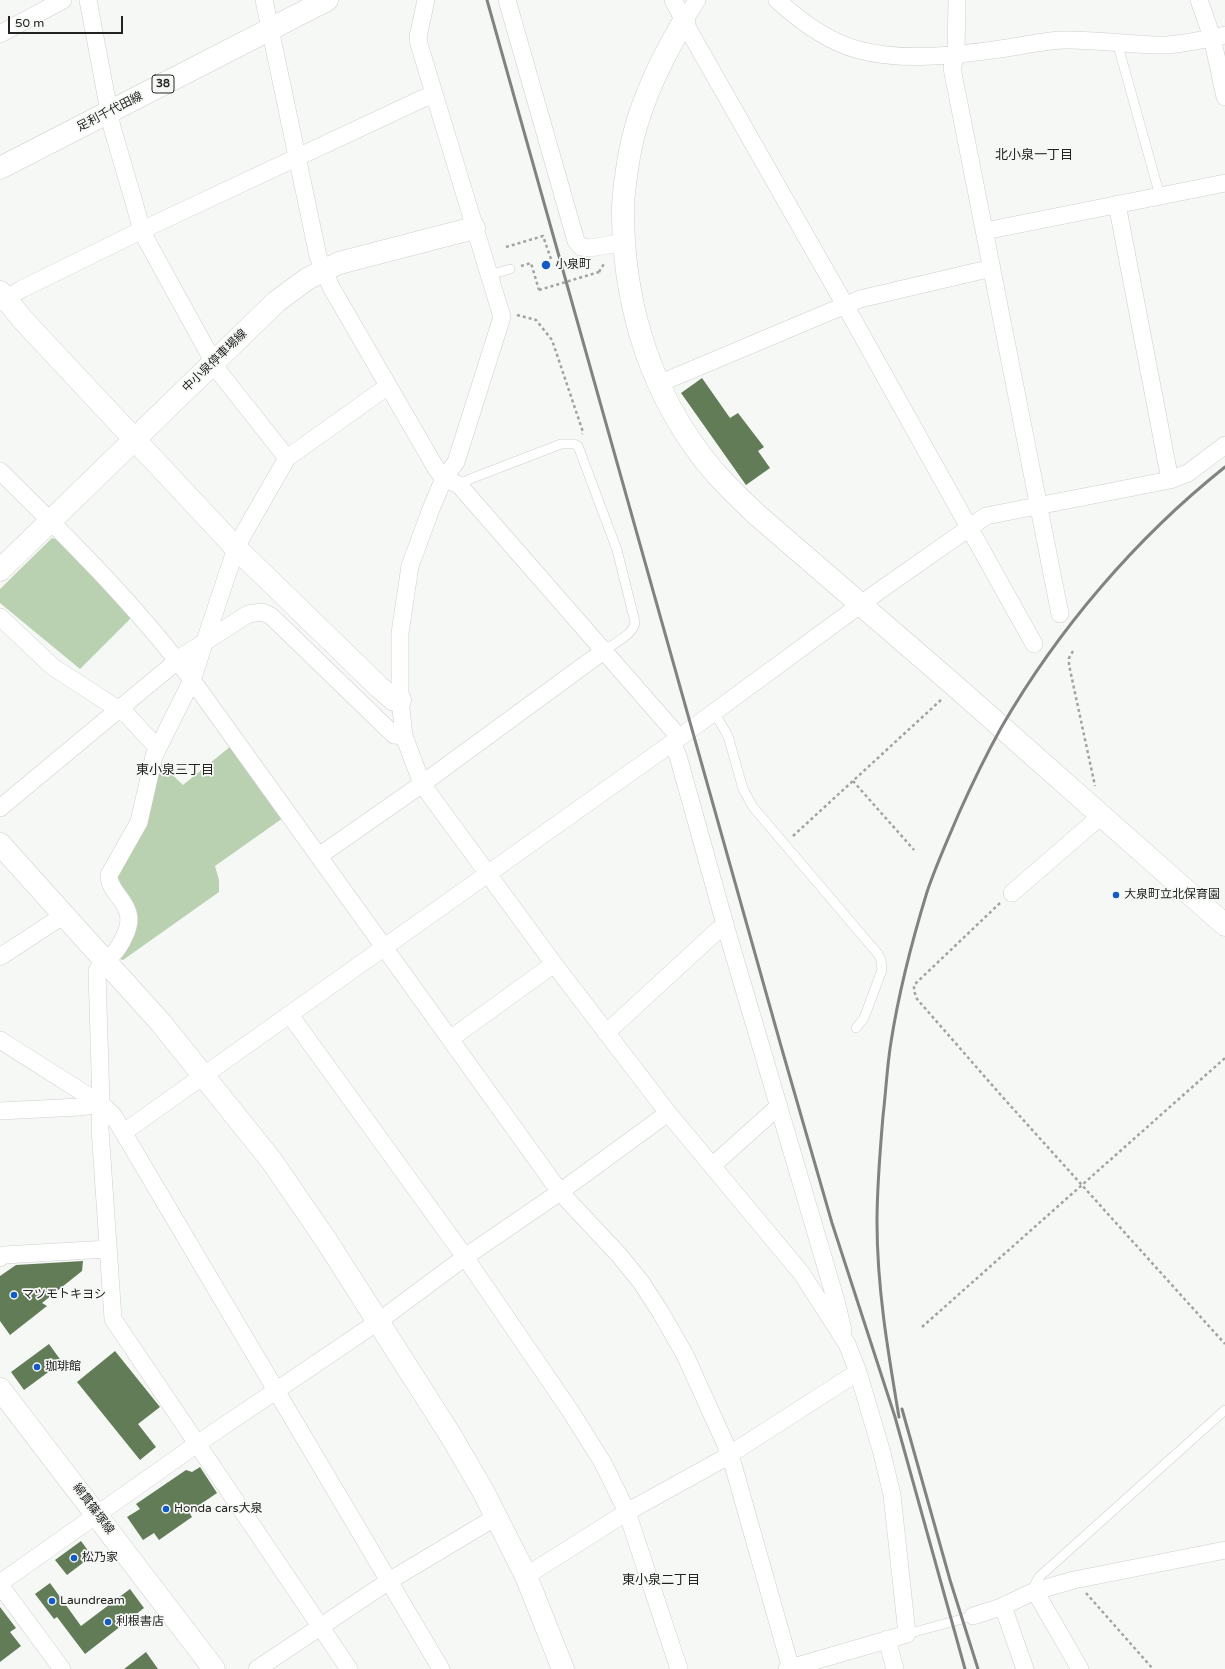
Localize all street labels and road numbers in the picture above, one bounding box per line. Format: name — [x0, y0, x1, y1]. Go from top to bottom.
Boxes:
road number: 38 — [152, 75, 174, 93]
street label: 足利千代田線 — [75, 89, 145, 135]
street label: 中小泉停車場線 — [180, 327, 250, 395]
street label: 綿貫篠塚線 — [69, 1481, 117, 1537]

